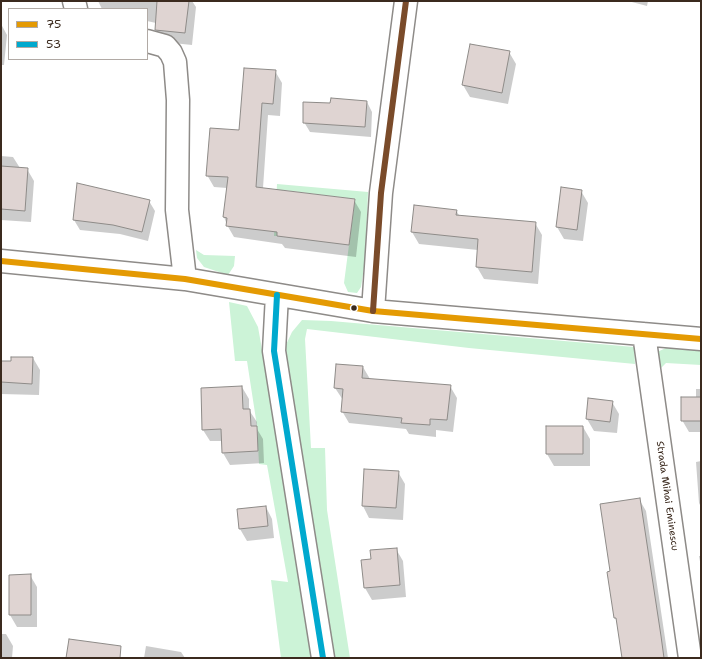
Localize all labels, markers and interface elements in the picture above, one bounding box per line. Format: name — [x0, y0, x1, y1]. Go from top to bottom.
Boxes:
legend — [8, 8, 148, 60]
text: 75 — [46, 16, 61, 32]
text: 53 — [46, 36, 61, 52]
unlabelled marker — [349, 303, 359, 313]
street label: Strada Mihai Eminescu — [653, 440, 681, 552]

